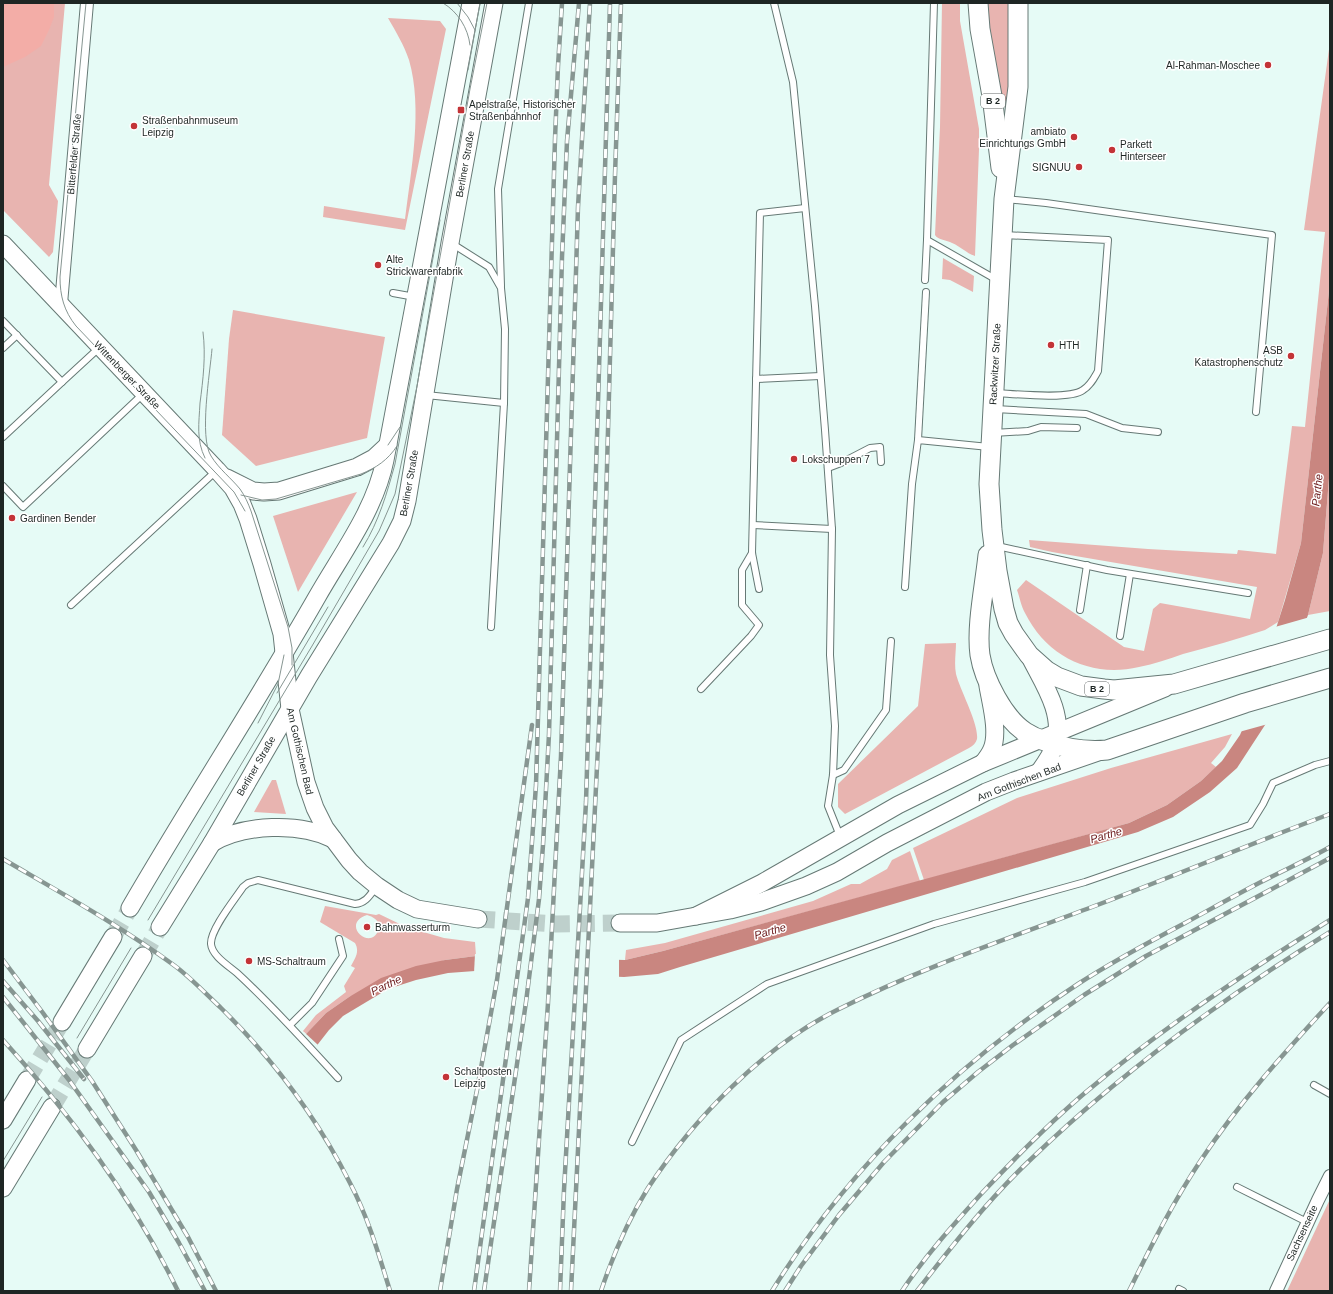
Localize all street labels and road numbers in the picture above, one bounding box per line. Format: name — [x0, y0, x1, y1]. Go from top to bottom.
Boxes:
road number: B 2 — [981, 94, 1005, 108]
street label: Bitterfelder Straße — [65, 113, 83, 195]
street label: Berliner Straße — [454, 130, 476, 198]
street label: Rackwitzer Straße — [987, 322, 1003, 405]
street label: Wittenberger Straße — [92, 339, 163, 412]
street label: Berliner Straße — [398, 449, 420, 517]
road number: B 2 — [1085, 682, 1109, 696]
street label: Am Gothischen Bad — [285, 706, 315, 796]
street label: Berliner Straße — [234, 734, 278, 798]
street label: Am Gothischen Bad — [976, 761, 1062, 803]
street label: Sachsenseite — [1284, 1203, 1320, 1263]

